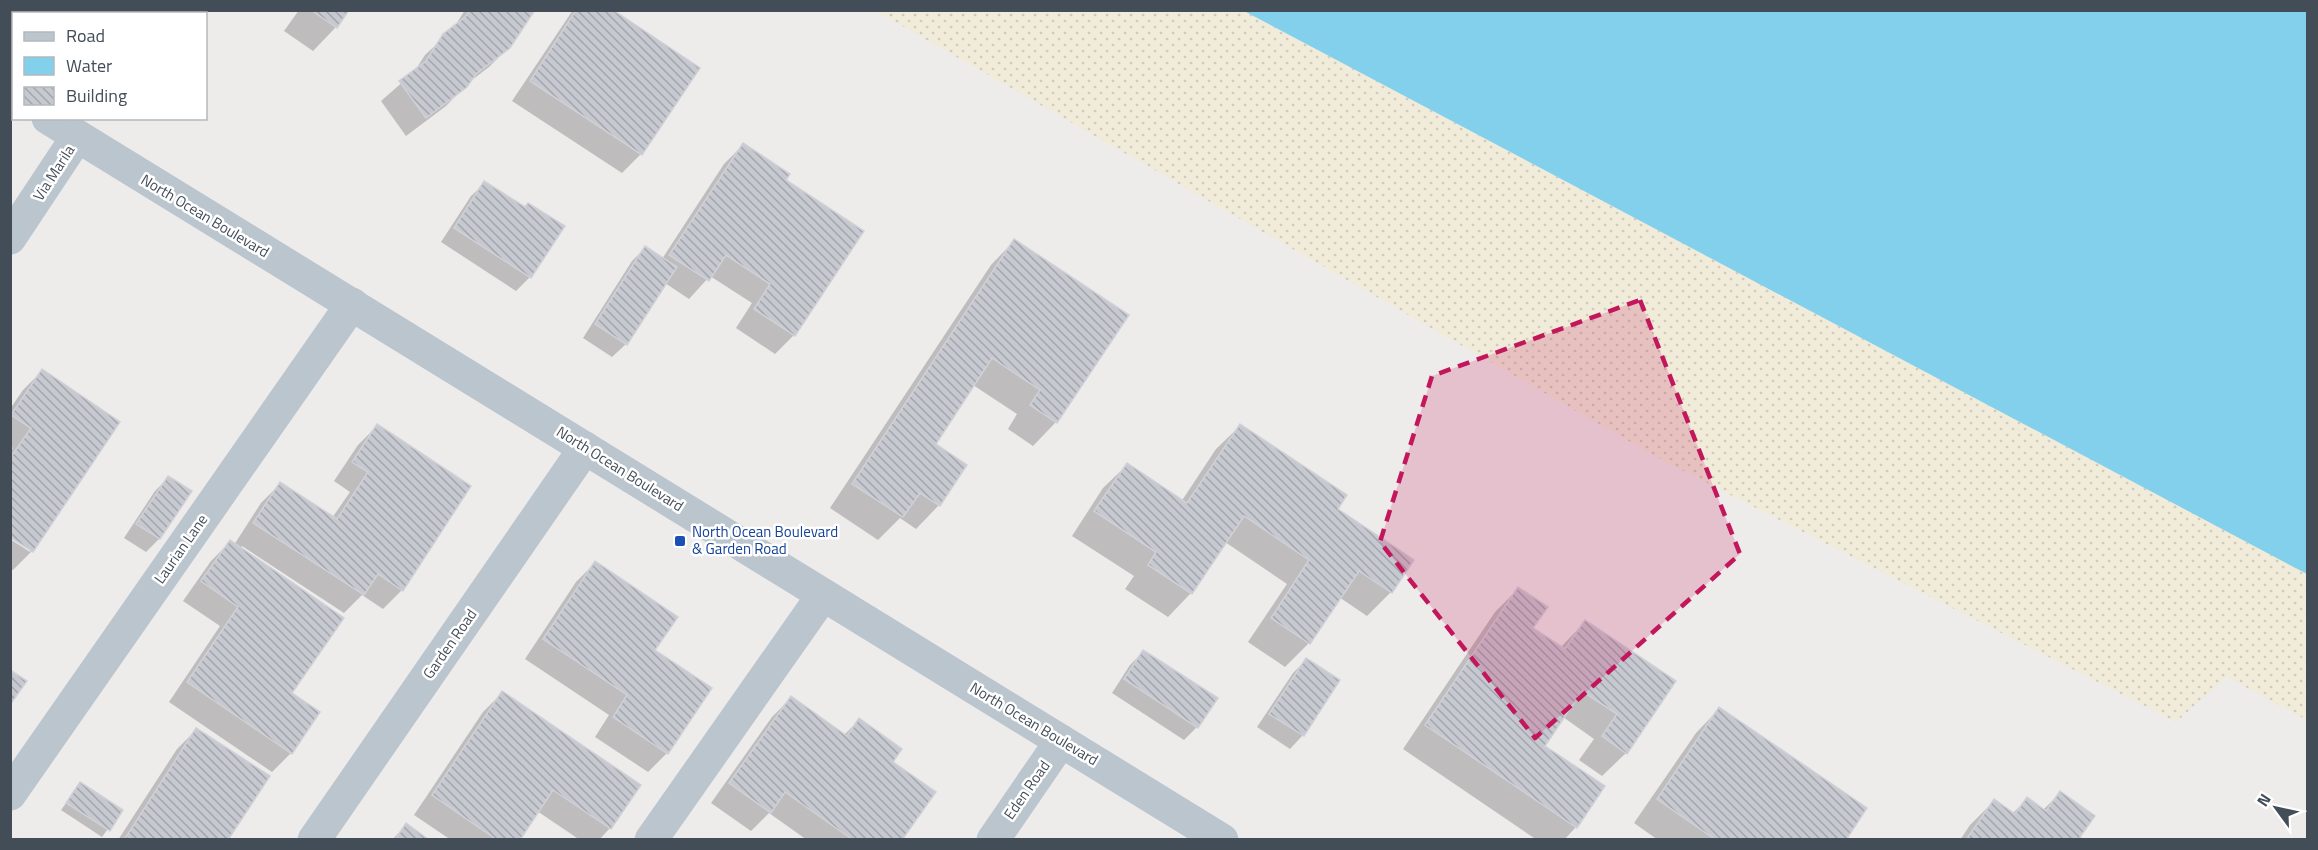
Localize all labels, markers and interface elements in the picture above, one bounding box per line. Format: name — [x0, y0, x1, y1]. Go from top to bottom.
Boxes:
legend — [12, 12, 207, 120]
text: Road — [66, 22, 105, 49]
text: Water — [66, 52, 112, 79]
text: Building — [66, 82, 127, 109]
street label: Via Marila — [27, 140, 80, 205]
street label: North Ocean Boulevard — [137, 168, 274, 263]
street label: North Ocean Boulevard — [552, 420, 688, 517]
street label: Laurian Lane — [148, 509, 213, 588]
place label: North Ocean Boulevard & Garden Road — [692, 520, 838, 560]
marker: North Ocean Boulevard & Garden Road — [673, 534, 687, 548]
street label: Garden Road — [417, 604, 482, 684]
street label: North Ocean Boulevard — [966, 676, 1103, 771]
street label: Eden Road — [998, 755, 1055, 824]
north arrow — [2246, 778, 2306, 838]
text: N — [2250, 789, 2277, 811]

